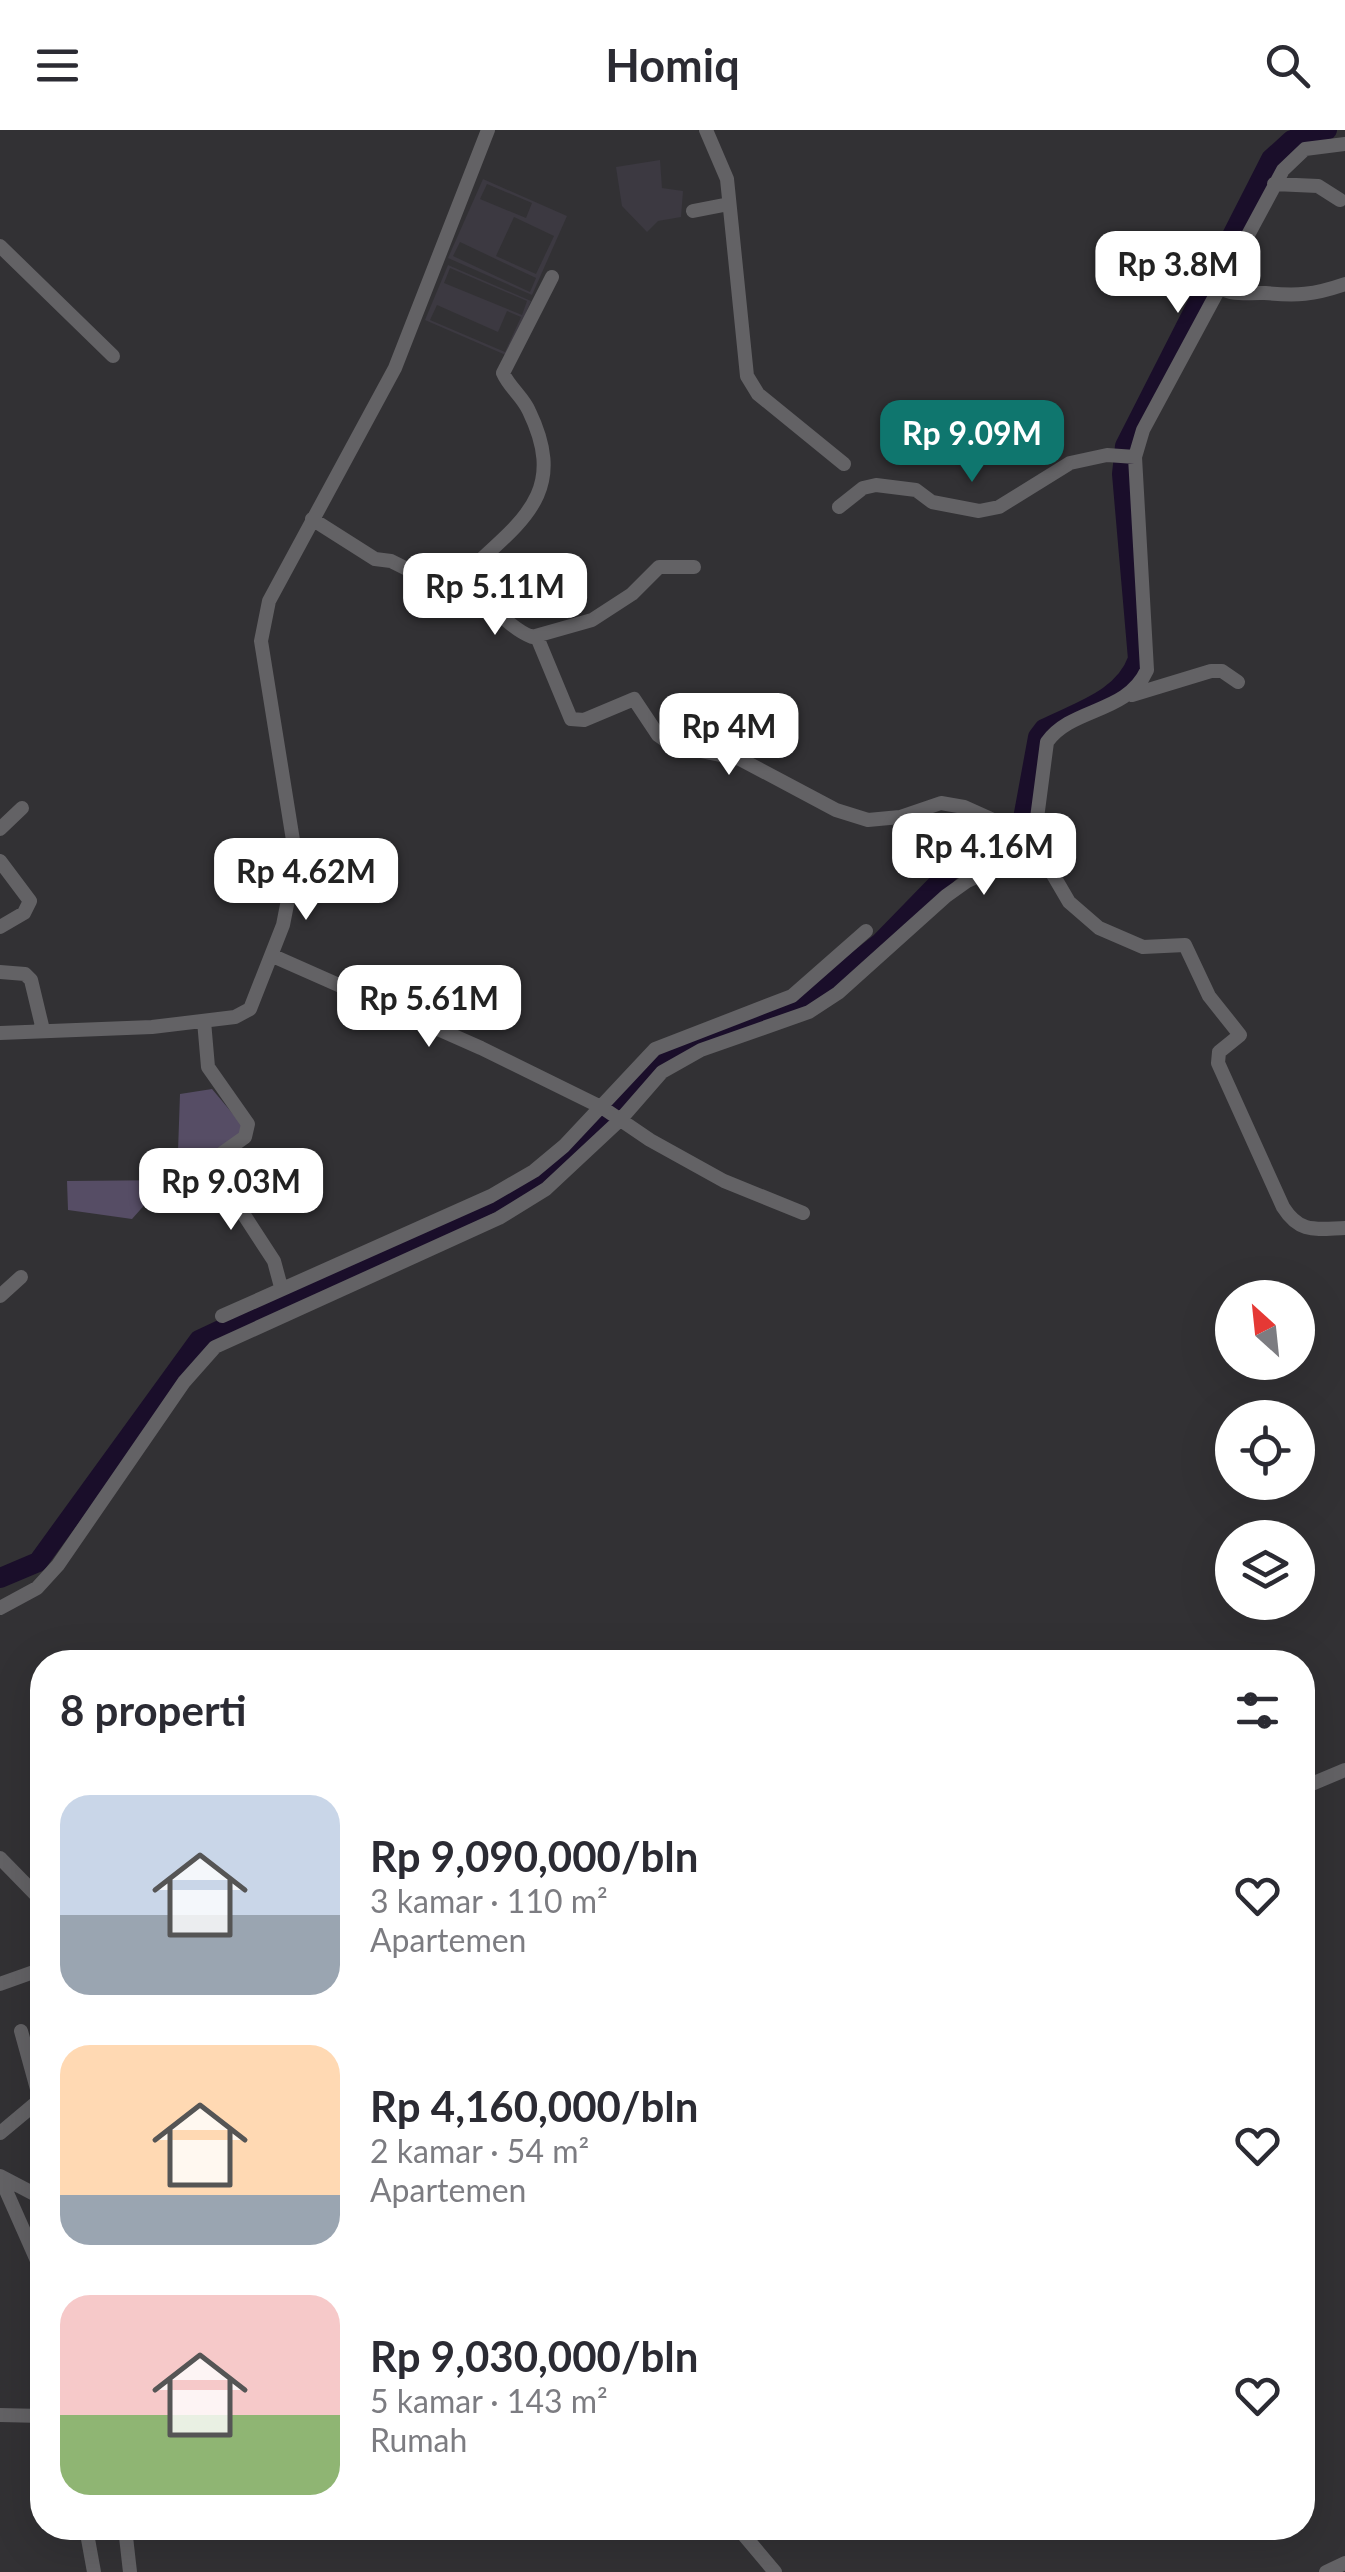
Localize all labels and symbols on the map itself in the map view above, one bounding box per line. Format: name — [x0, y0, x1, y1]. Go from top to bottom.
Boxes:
pin: Rp 3.8M — [1086, 231, 1270, 316]
pin: Rp 9.09M — [869, 400, 1075, 485]
pin: Rp 5.11M — [392, 553, 598, 638]
pin: Rp 4M — [659, 693, 799, 778]
pin: Rp 4.16M — [881, 813, 1087, 898]
pin: Rp 4.62M — [203, 838, 409, 923]
pin: Rp 5.61M — [326, 965, 532, 1050]
pin: Rp 9.03M — [128, 1148, 334, 1233]
north arrow — [1215, 1280, 1315, 1380]

